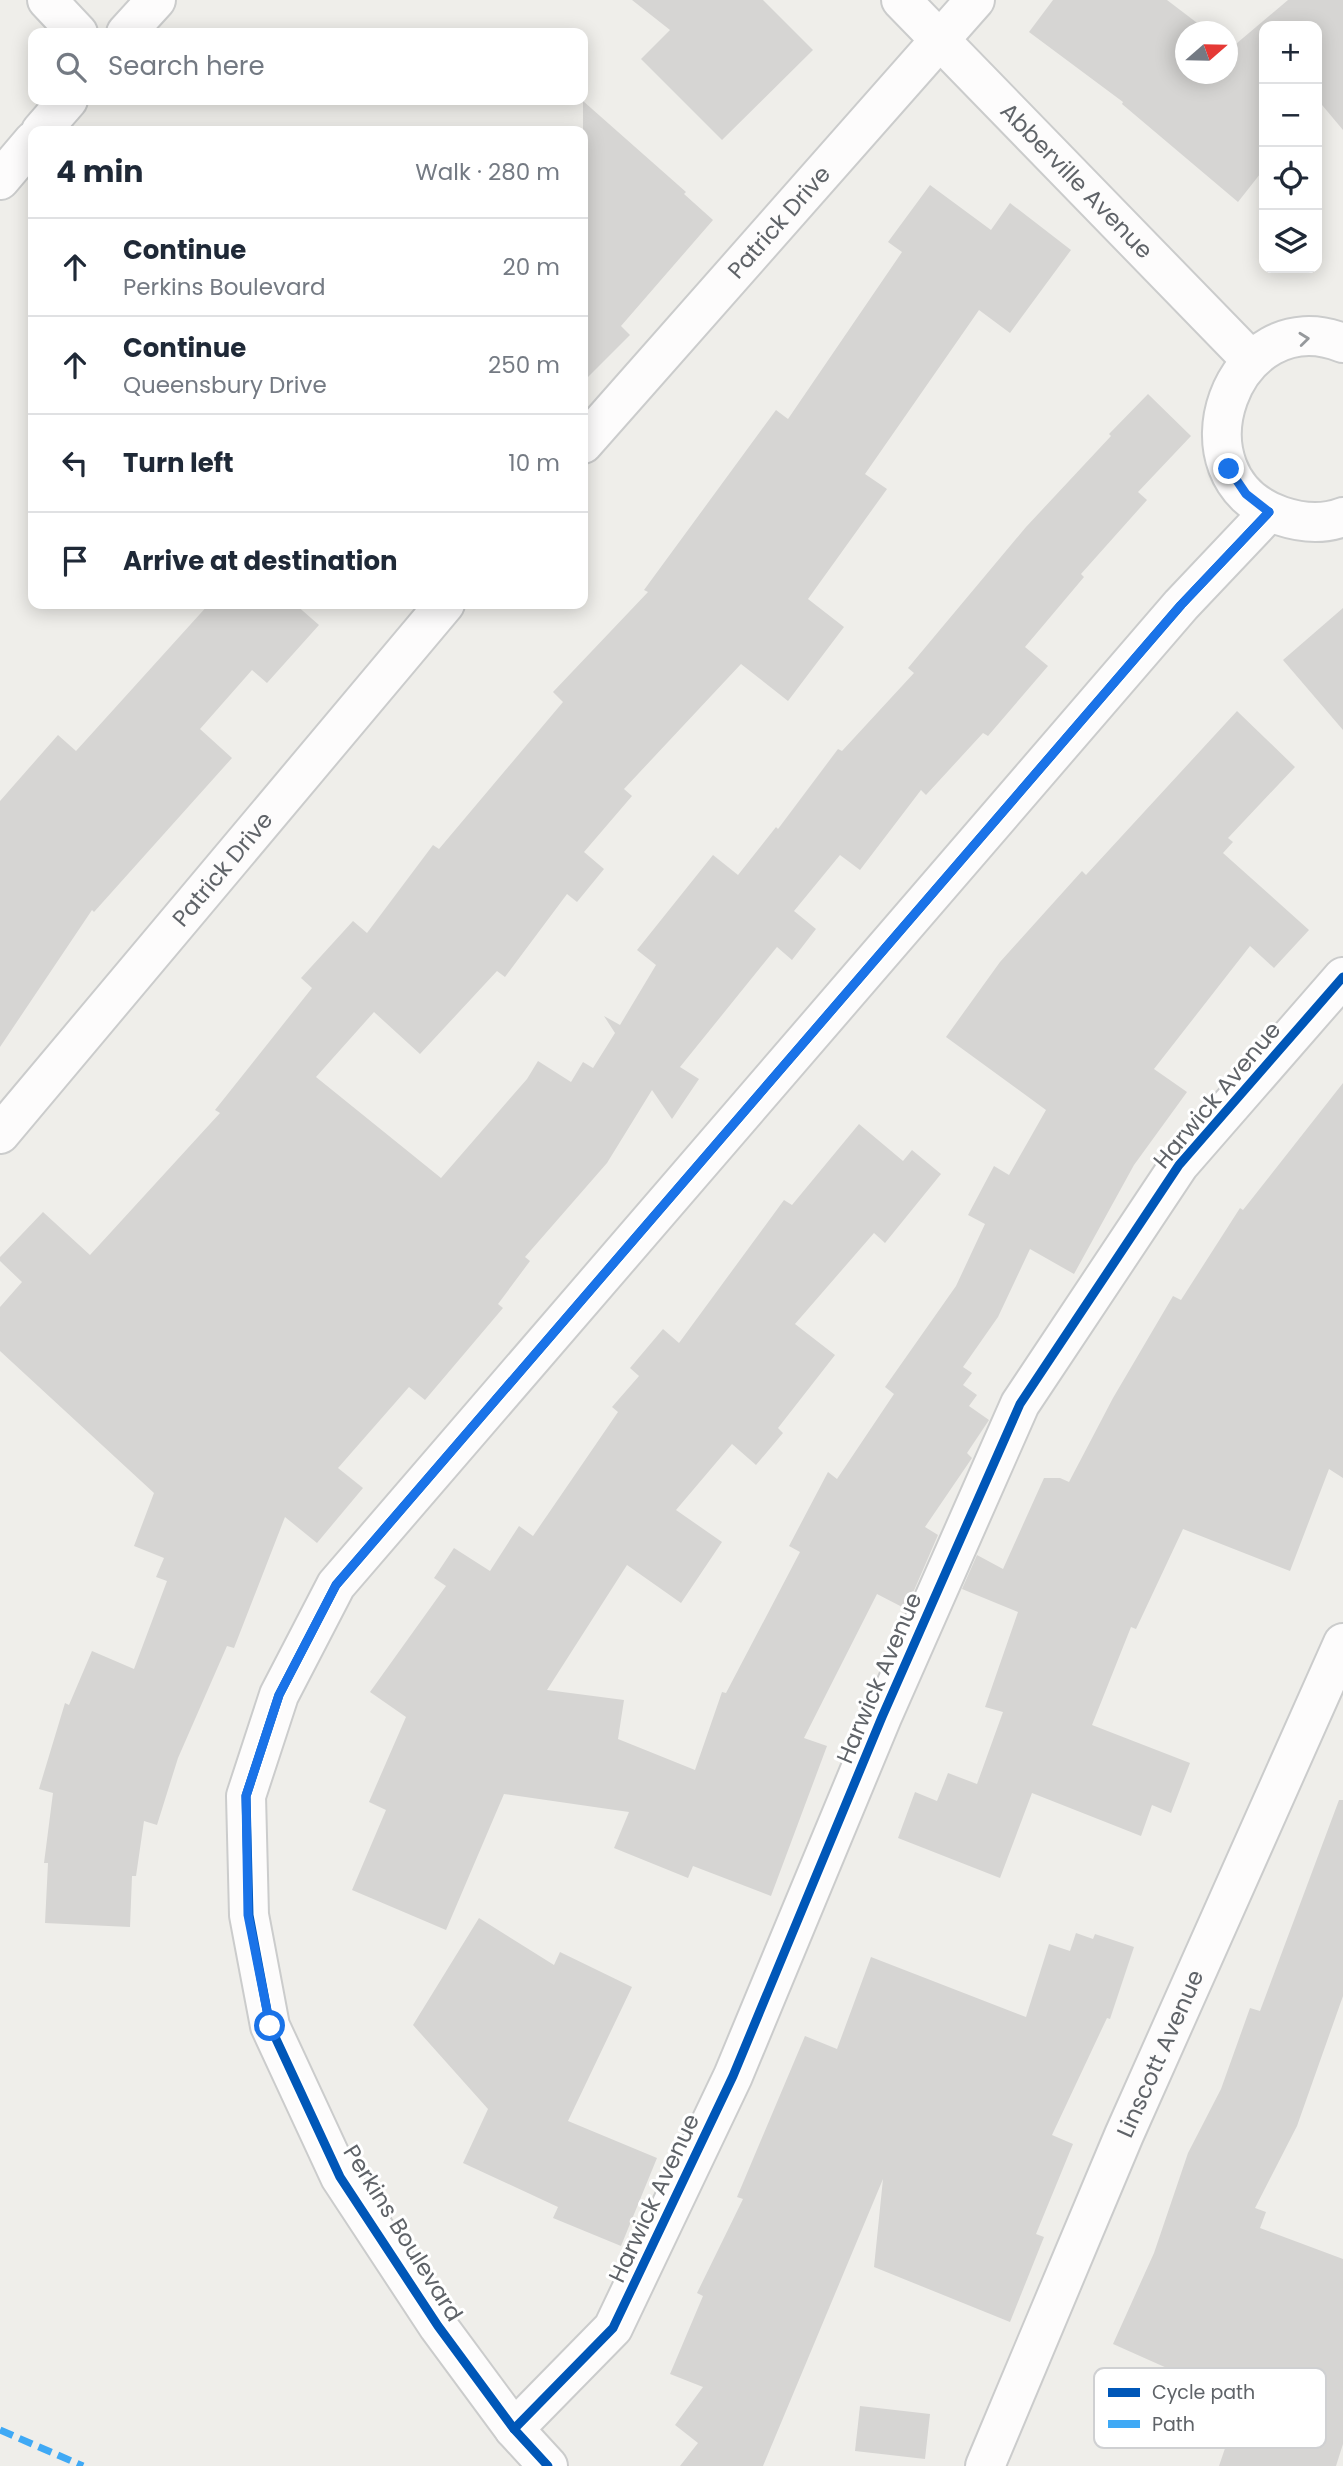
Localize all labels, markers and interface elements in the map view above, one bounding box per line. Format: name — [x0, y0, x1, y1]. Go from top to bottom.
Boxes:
north arrow — [1175, 21, 1238, 84]
map controls — [1259, 21, 1322, 273]
button: + — [1259, 21, 1322, 84]
search box — [28, 28, 588, 105]
icon: search — [52, 48, 90, 86]
text: Search here — [108, 48, 265, 84]
button: − — [1259, 84, 1322, 147]
street label: Abberville Avenue — [993, 96, 1160, 266]
button: locate — [1259, 147, 1322, 210]
text: 4 min — [56, 150, 144, 193]
text: Walk · 280 m — [415, 156, 560, 188]
street label: Patrick Drive — [720, 159, 838, 286]
button: layers — [1259, 210, 1322, 273]
text: Continue — [123, 232, 246, 268]
icon: ahead — [56, 248, 94, 286]
text: 20 m — [502, 251, 560, 283]
text: Perkins Boulevard — [123, 271, 326, 303]
text: Continue — [123, 330, 246, 366]
one-way arrow — [1299, 332, 1310, 347]
icon: ahead — [56, 346, 94, 384]
text: 250 m — [488, 349, 560, 381]
text: Queensbury Drive — [123, 369, 327, 401]
icon: left — [56, 444, 94, 482]
text: Turn left — [123, 445, 234, 481]
text: 10 m — [508, 447, 560, 479]
route end — [1213, 453, 1244, 484]
icon: arrive — [56, 542, 94, 580]
text: Arrive at destination — [123, 543, 398, 579]
street label: Patrick Drive — [165, 805, 280, 933]
street label: Harwick Avenue — [1146, 1015, 1288, 1175]
street label: Harwick Avenue — [829, 1588, 929, 1768]
street label: Linscott Avenue — [1109, 1965, 1211, 2143]
route start — [254, 2010, 285, 2041]
street label: Harwick Avenue — [601, 2108, 707, 2288]
street label: Perkins Boulevard — [336, 2139, 470, 2327]
legend — [1094, 2368, 1326, 2448]
text: Cycle path — [1152, 2379, 1255, 2406]
text: Path — [1152, 2411, 1195, 2438]

